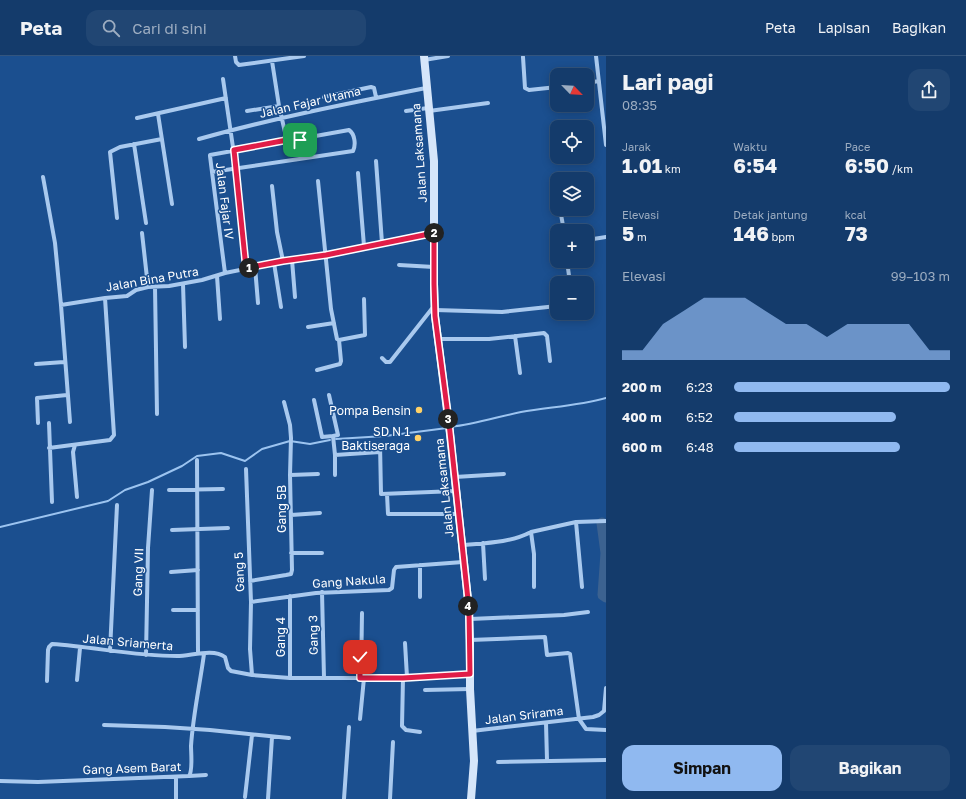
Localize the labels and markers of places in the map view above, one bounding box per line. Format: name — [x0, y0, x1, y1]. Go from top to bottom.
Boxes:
pin — [283, 123, 317, 157]
pin: 2 — [424, 223, 444, 243]
pin: 1 — [239, 258, 259, 278]
place label: Pompa Bensin — [329, 403, 411, 418]
marker: Pompa Bensin — [414, 405, 424, 415]
pin: 3 — [438, 409, 458, 429]
place label: SD N 1 Baktiseraga — [341, 424, 410, 453]
marker: SD N 1 Baktiseraga — [413, 433, 423, 443]
pin: 4 — [458, 596, 478, 616]
pin — [343, 640, 377, 674]

